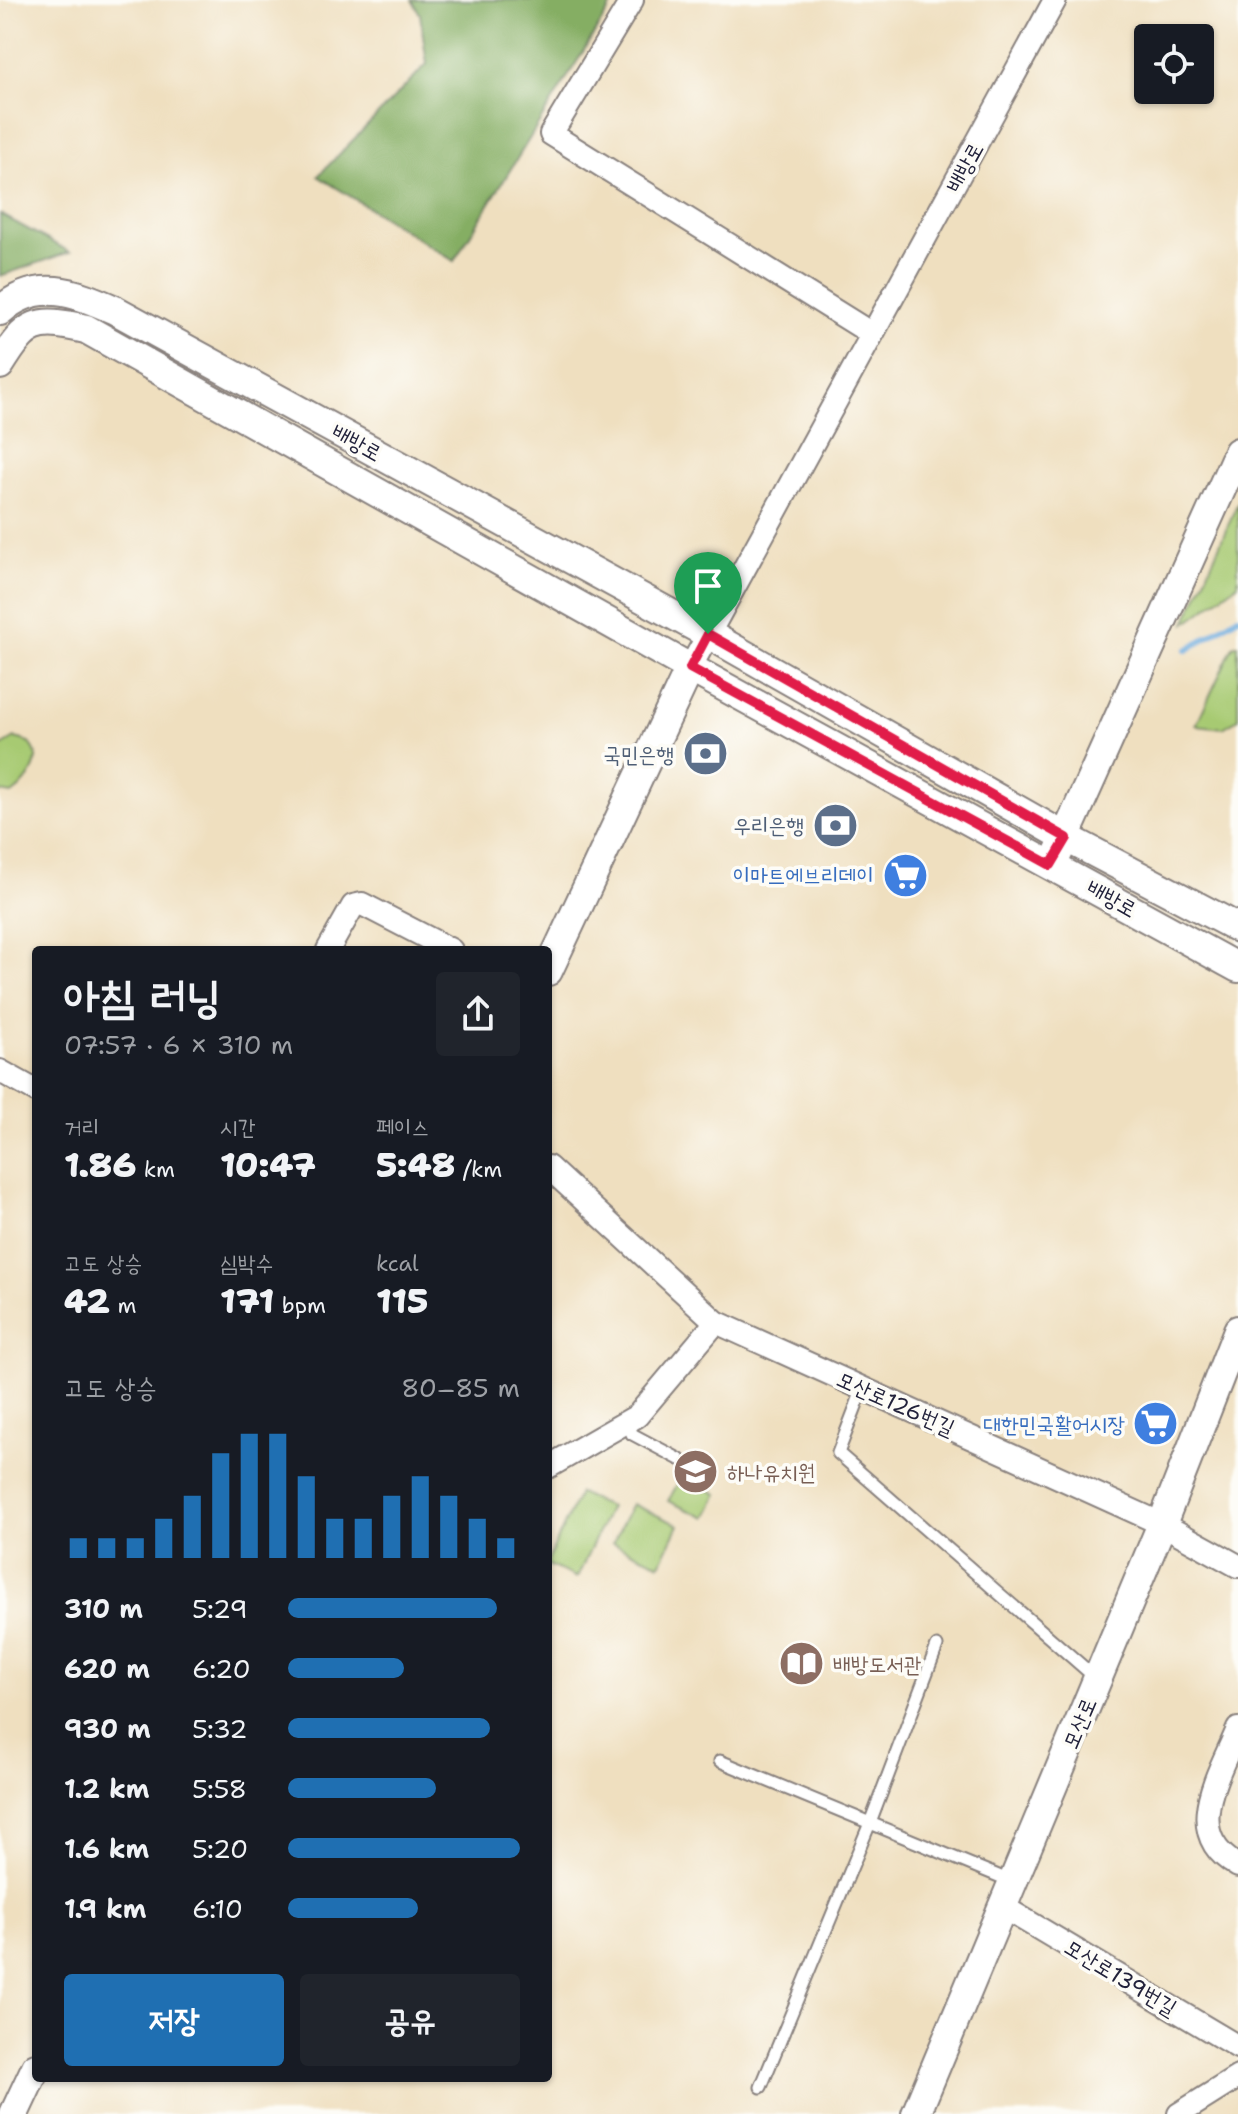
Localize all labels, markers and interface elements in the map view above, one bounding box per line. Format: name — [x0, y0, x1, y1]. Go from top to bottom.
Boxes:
map controls — [1134, 24, 1214, 104]
button: locate — [1134, 24, 1214, 104]
street label: 배방로 — [939, 137, 990, 197]
street label: 배방로 — [327, 417, 387, 468]
pin — [674, 552, 742, 634]
icon: arrive — [686, 564, 730, 608]
bank icon: 국민은행 — [681, 730, 729, 778]
place label: 국민은행 — [603, 740, 674, 769]
bank icon: 우리은행 — [811, 801, 859, 849]
place label: 우리은행 — [733, 811, 804, 840]
supermarket icon: 이마트에브리데이 — [881, 851, 929, 899]
place label: 이마트에브리데이 — [732, 861, 874, 890]
street label: 배방로 — [1082, 873, 1142, 924]
text: 아침 러닝 — [64, 967, 221, 1026]
button: share — [436, 972, 520, 1056]
text: 07:57 · 6 × 310 m — [64, 1027, 293, 1062]
text: 거리 — [64, 1113, 99, 1142]
text: 시간 — [220, 1113, 255, 1142]
text: 페이스 — [376, 1113, 429, 1142]
text: 1.86 — [64, 1142, 136, 1188]
text: 10:47 — [220, 1142, 316, 1188]
text: 5:48 — [376, 1142, 455, 1188]
text: km — [136, 1155, 175, 1184]
text: /km — [455, 1155, 502, 1184]
text: 고도 상승 — [64, 1249, 142, 1278]
text: 심박수 — [220, 1249, 273, 1278]
text: kcal — [376, 1249, 419, 1278]
text: 42 — [64, 1278, 110, 1324]
text: 171 — [220, 1278, 274, 1324]
text: 115 — [376, 1278, 428, 1324]
text: m — [110, 1291, 136, 1320]
text: bpm — [274, 1291, 326, 1320]
street label: 모산로126번길 — [832, 1365, 960, 1443]
text: 고도 상승 — [64, 1370, 157, 1405]
text: 80–85 m — [401, 1370, 520, 1405]
supermarket icon: 대한민국활어시장 — [1132, 1400, 1180, 1448]
place label: 대한민국활어시장 — [983, 1410, 1125, 1439]
school or university icon: 하나유치원 — [672, 1448, 720, 1496]
place label: 하나유치원 — [727, 1458, 816, 1487]
text: 310 m — [64, 1591, 143, 1626]
text: 5:29 — [192, 1591, 248, 1626]
library icon: 배방도서관 — [778, 1640, 826, 1688]
place label: 배방도서관 — [833, 1650, 922, 1679]
text: 620 m — [64, 1651, 150, 1686]
text: 6:20 — [192, 1651, 251, 1686]
street label: 모산로 — [1056, 1693, 1103, 1753]
text: 930 m — [64, 1711, 151, 1746]
text: 5:32 — [192, 1711, 247, 1746]
text: 1.2 km — [64, 1771, 149, 1806]
text: 5:58 — [192, 1771, 247, 1806]
text: 1.6 km — [64, 1831, 149, 1866]
text: 5:20 — [192, 1831, 248, 1866]
text: 1.9 km — [64, 1891, 146, 1926]
text: 6:10 — [192, 1891, 243, 1926]
street label: 모산로139번길 — [1059, 1932, 1183, 2023]
button: 저장 — [64, 1974, 284, 2066]
button: 공유 — [300, 1974, 520, 2066]

